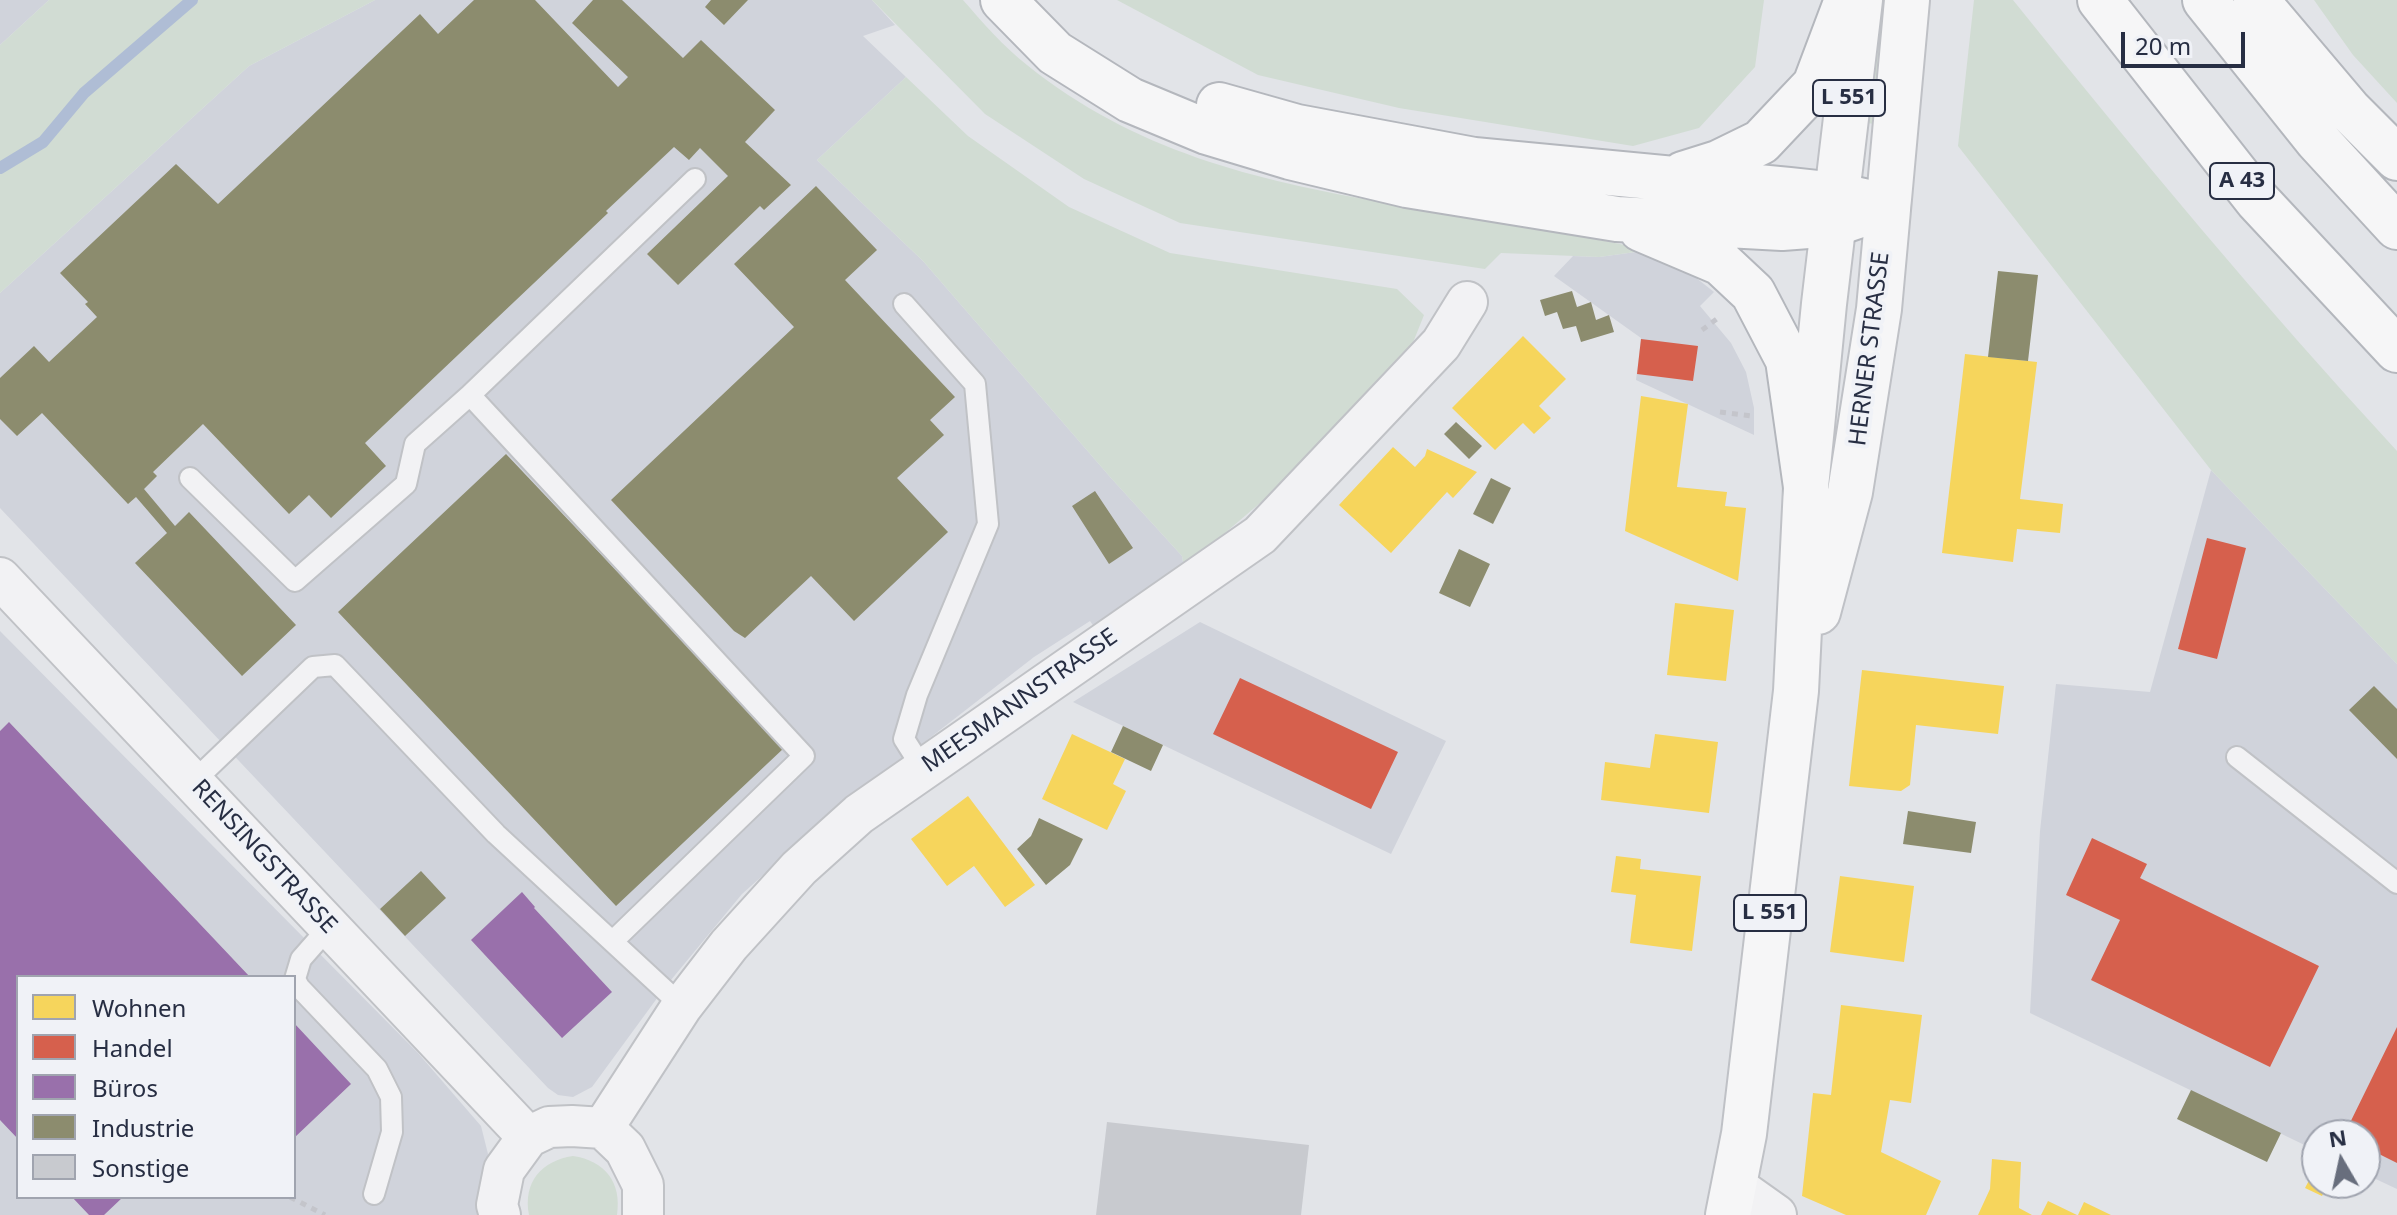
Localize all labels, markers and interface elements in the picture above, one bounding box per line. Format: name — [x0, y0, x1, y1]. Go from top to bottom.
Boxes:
scale bar — [2125, 16, 2249, 66]
text: 20 m — [2135, 29, 2191, 62]
road number: L 551 — [1813, 80, 1885, 116]
road number: A 43 — [2210, 163, 2274, 199]
street label: HERNER STRASSE — [1844, 250, 1896, 448]
street label: MEESMANNSTRASSE — [917, 623, 1123, 779]
street label: RENSINGSTRASSE — [185, 774, 343, 940]
road number: L 551 — [1734, 895, 1806, 931]
legend — [16, 975, 296, 1199]
text: Wohnen — [92, 991, 186, 1024]
text: Handel — [92, 1031, 173, 1064]
text: Büros — [92, 1071, 158, 1104]
text: Industrie — [92, 1111, 194, 1144]
north arrow — [2301, 1119, 2381, 1199]
text: N — [2326, 1121, 2349, 1153]
text: Sonstige — [92, 1151, 189, 1184]

